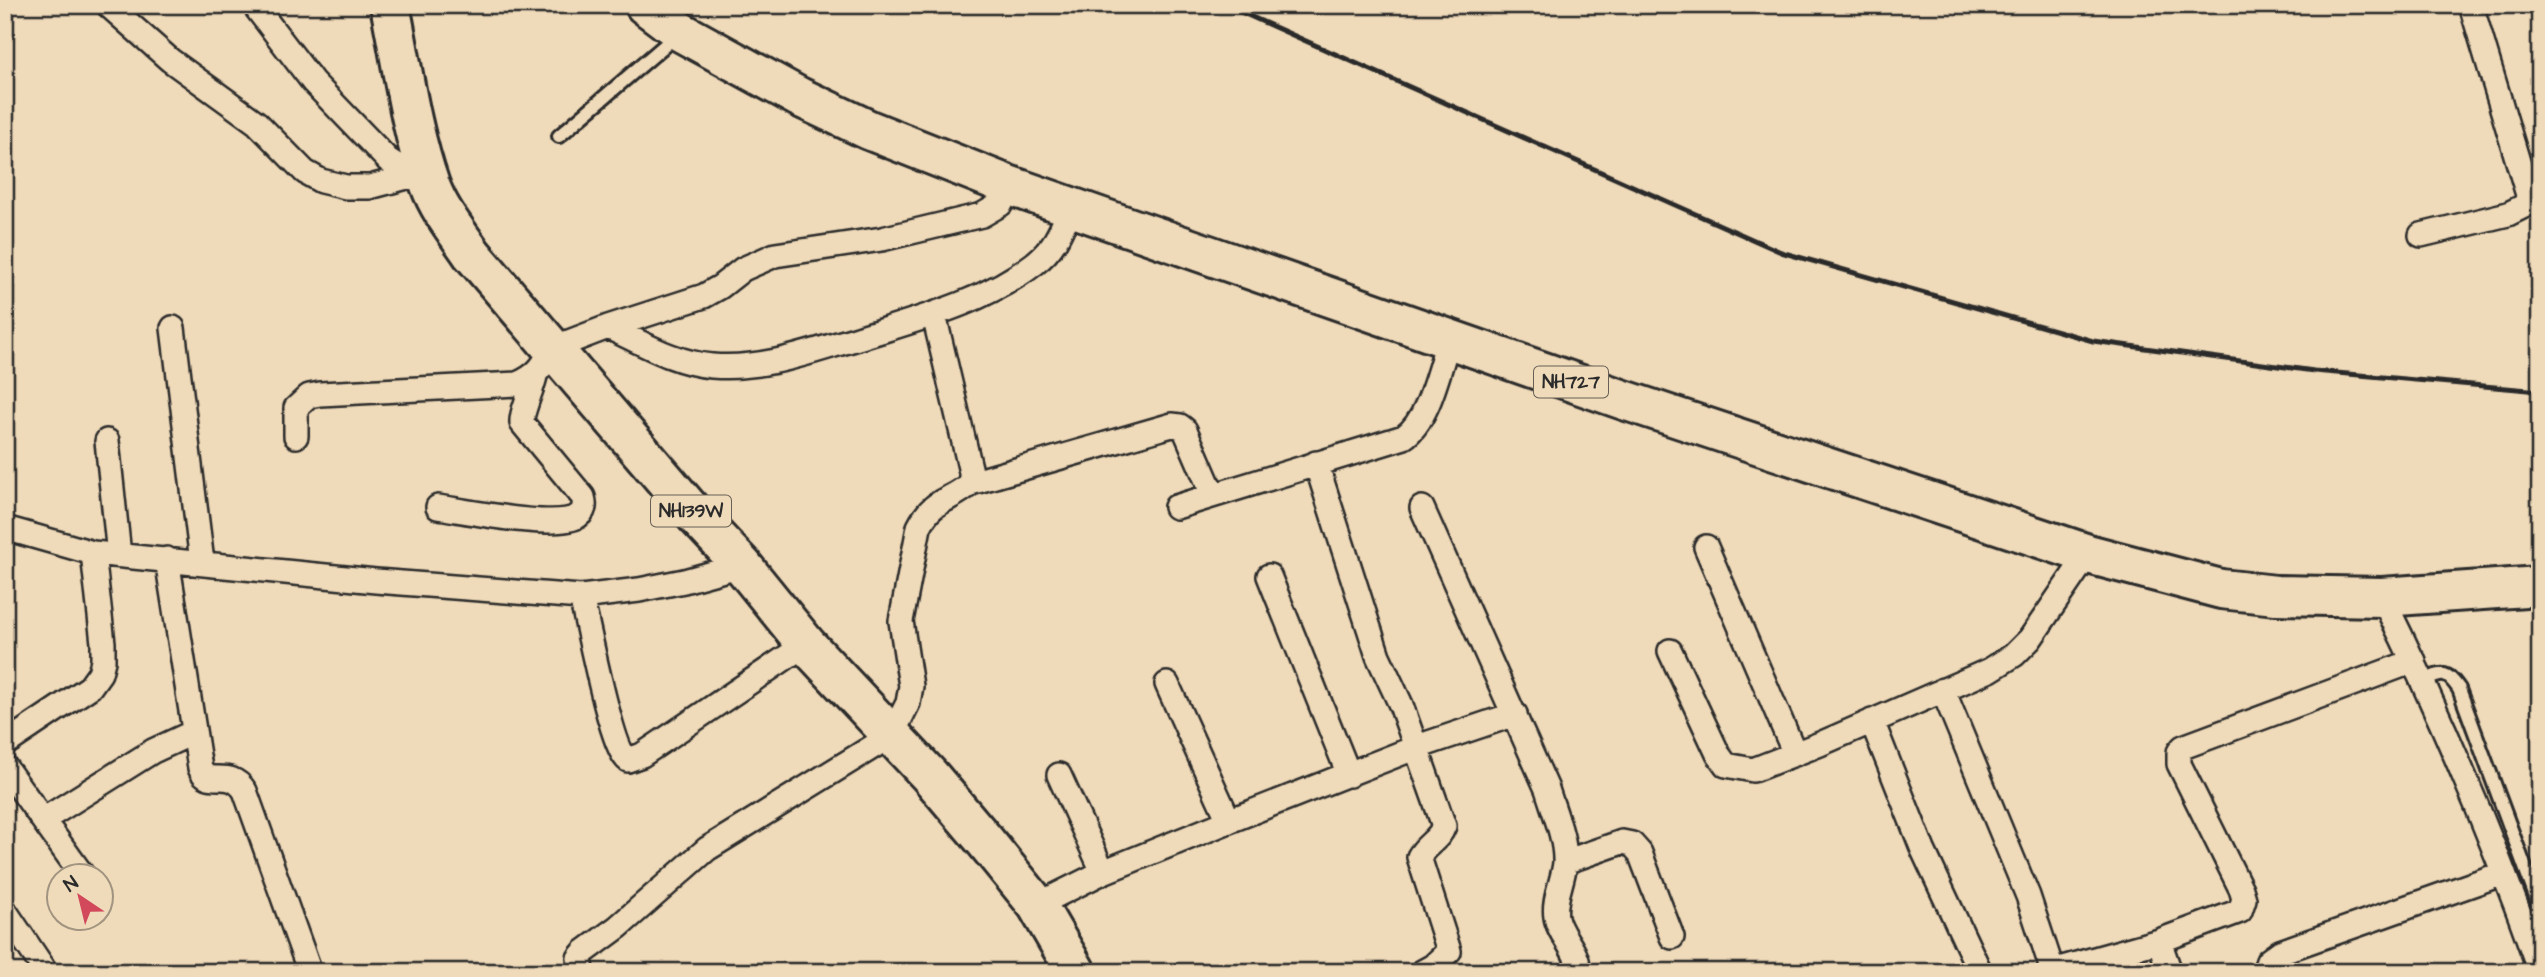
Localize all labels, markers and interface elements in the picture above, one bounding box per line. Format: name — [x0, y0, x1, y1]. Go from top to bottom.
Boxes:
road number: NH727 — [1534, 366, 1608, 398]
road number: NH139W — [651, 496, 731, 526]
north arrow — [46, 862, 116, 932]
text: N — [58, 870, 84, 899]

